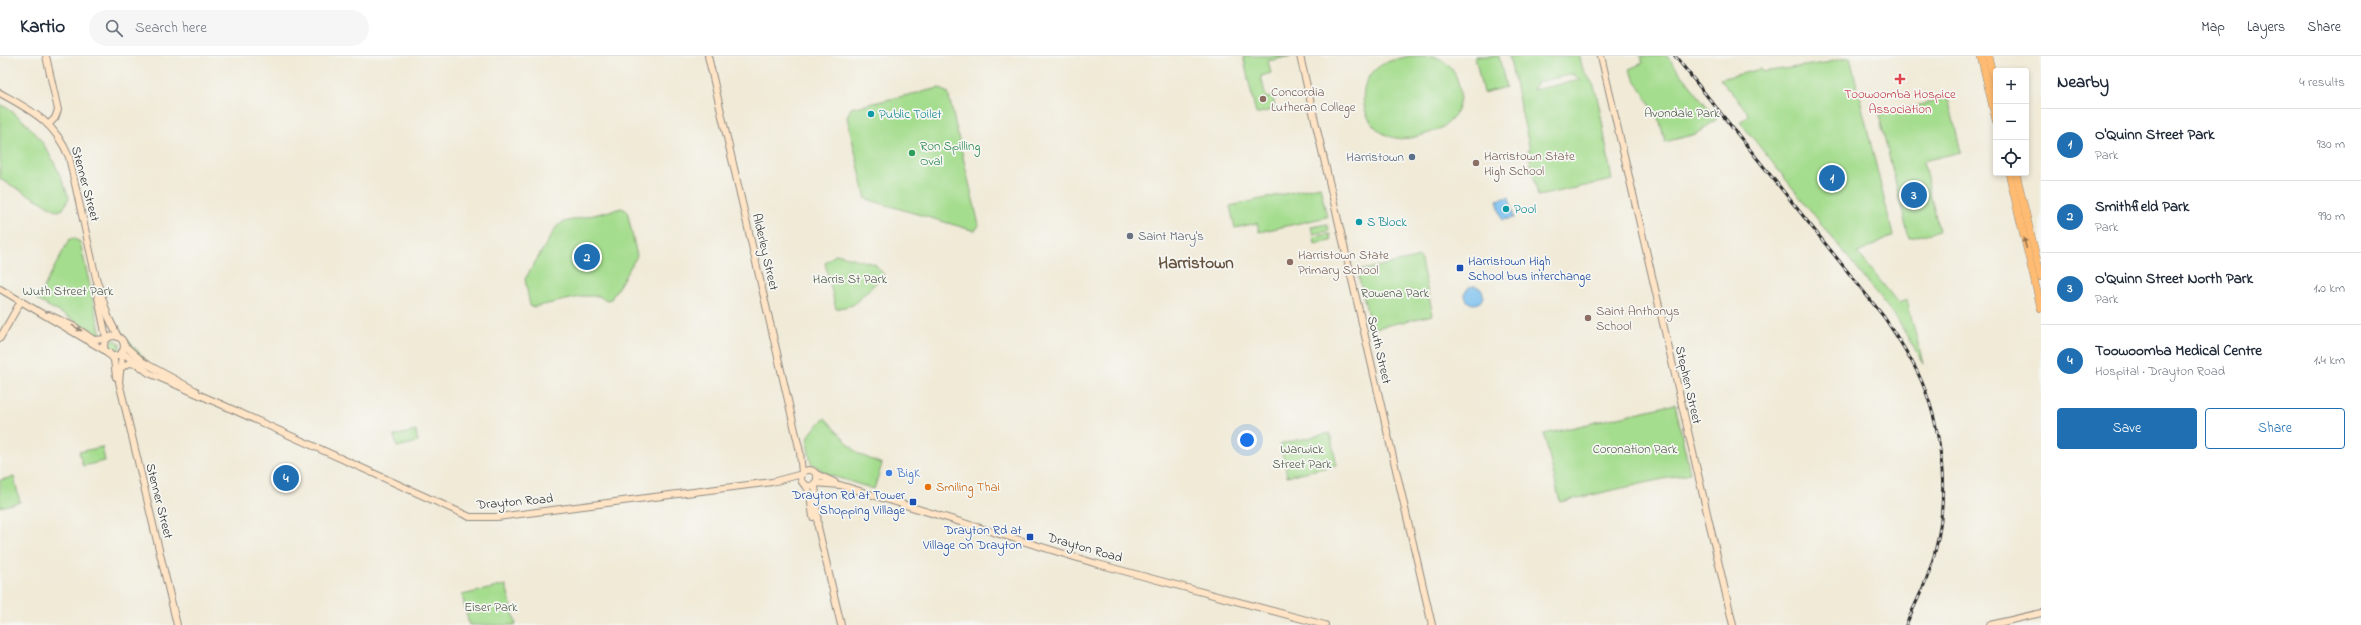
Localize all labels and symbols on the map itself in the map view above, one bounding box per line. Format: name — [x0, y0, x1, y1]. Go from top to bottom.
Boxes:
marker: Toowoomba Hospice Association — [1894, 73, 1906, 85]
place label: Concordia Lutheran College — [1271, 83, 1356, 118]
place label: Toowoomba Hospice Association — [1844, 85, 1956, 119]
marker: Concordia Lutheran College — [1258, 94, 1268, 104]
park label: Avondale Park — [1644, 104, 1720, 123]
place label: Public Toilet — [879, 105, 942, 124]
marker: Public Toilet — [866, 109, 876, 119]
place label: Ron Spilling Oval — [920, 137, 980, 171]
street label: Stenner Street — [66, 144, 104, 224]
place label: Harristown State High School — [1484, 147, 1575, 182]
marker: Ron Spilling Oval — [907, 148, 917, 158]
place label: Harristown — [1346, 148, 1404, 167]
marker: Harristown — [1407, 152, 1417, 162]
marker: Harristown State High School — [1471, 158, 1481, 168]
pin: 1 — [1819, 163, 1845, 193]
pin: 3 — [1901, 180, 1927, 210]
place label: Pool — [1514, 200, 1536, 219]
marker: Pool — [1501, 204, 1511, 214]
street label: Alderley Street — [746, 212, 783, 293]
place label: S Block — [1367, 213, 1407, 232]
marker: S Block — [1354, 217, 1364, 227]
place label: Saint Mary's — [1138, 227, 1204, 247]
marker: Saint Mary's — [1125, 231, 1135, 241]
one-way arrow — [2022, 236, 2028, 249]
pin: 2 — [574, 242, 600, 272]
place label: Harristown State Primary School — [1298, 246, 1389, 281]
district label: Harristown — [1158, 251, 1234, 276]
place label: Harristown High School bus interchange — [1468, 252, 1591, 287]
marker: Harristown State Primary School — [1285, 257, 1295, 267]
marker: Harristown High School bus interchange — [1455, 263, 1465, 273]
park label: Harris St Park — [813, 270, 887, 289]
park label: Wuth Street Park — [23, 282, 114, 301]
park label: Rowena Park — [1361, 284, 1430, 303]
place label: Saint Anthonys School — [1596, 302, 1680, 336]
marker: Saint Anthonys School — [1583, 313, 1593, 323]
street label: South Street — [1362, 314, 1396, 386]
one-way arrow — [71, 325, 82, 331]
street label: Stephen Street — [1670, 344, 1706, 427]
your location — [1237, 430, 1257, 450]
park label: Warwick Street Park — [1272, 440, 1332, 474]
park label: Coronation Park — [1593, 440, 1678, 459]
street label: Stenner Street — [140, 461, 178, 541]
pin: 4 — [273, 463, 299, 493]
place label: BigK — [896, 464, 921, 484]
marker: BigK — [884, 468, 894, 478]
place label: Smiling Thai — [936, 478, 1000, 498]
marker: Smiling Thai — [923, 482, 933, 492]
place label: Drayton Rd at Tower Shopping Village — [791, 486, 906, 521]
street label: Drayton Road — [475, 489, 555, 516]
marker: Drayton Rd at Tower Shopping Village — [908, 497, 918, 507]
place label: Drayton Rd at Village On Drayton — [922, 521, 1023, 556]
street label: Drayton Road — [1044, 528, 1125, 569]
marker: Drayton Rd at Village On Drayton — [1025, 532, 1035, 542]
park label: Eiser Park — [464, 598, 518, 617]

